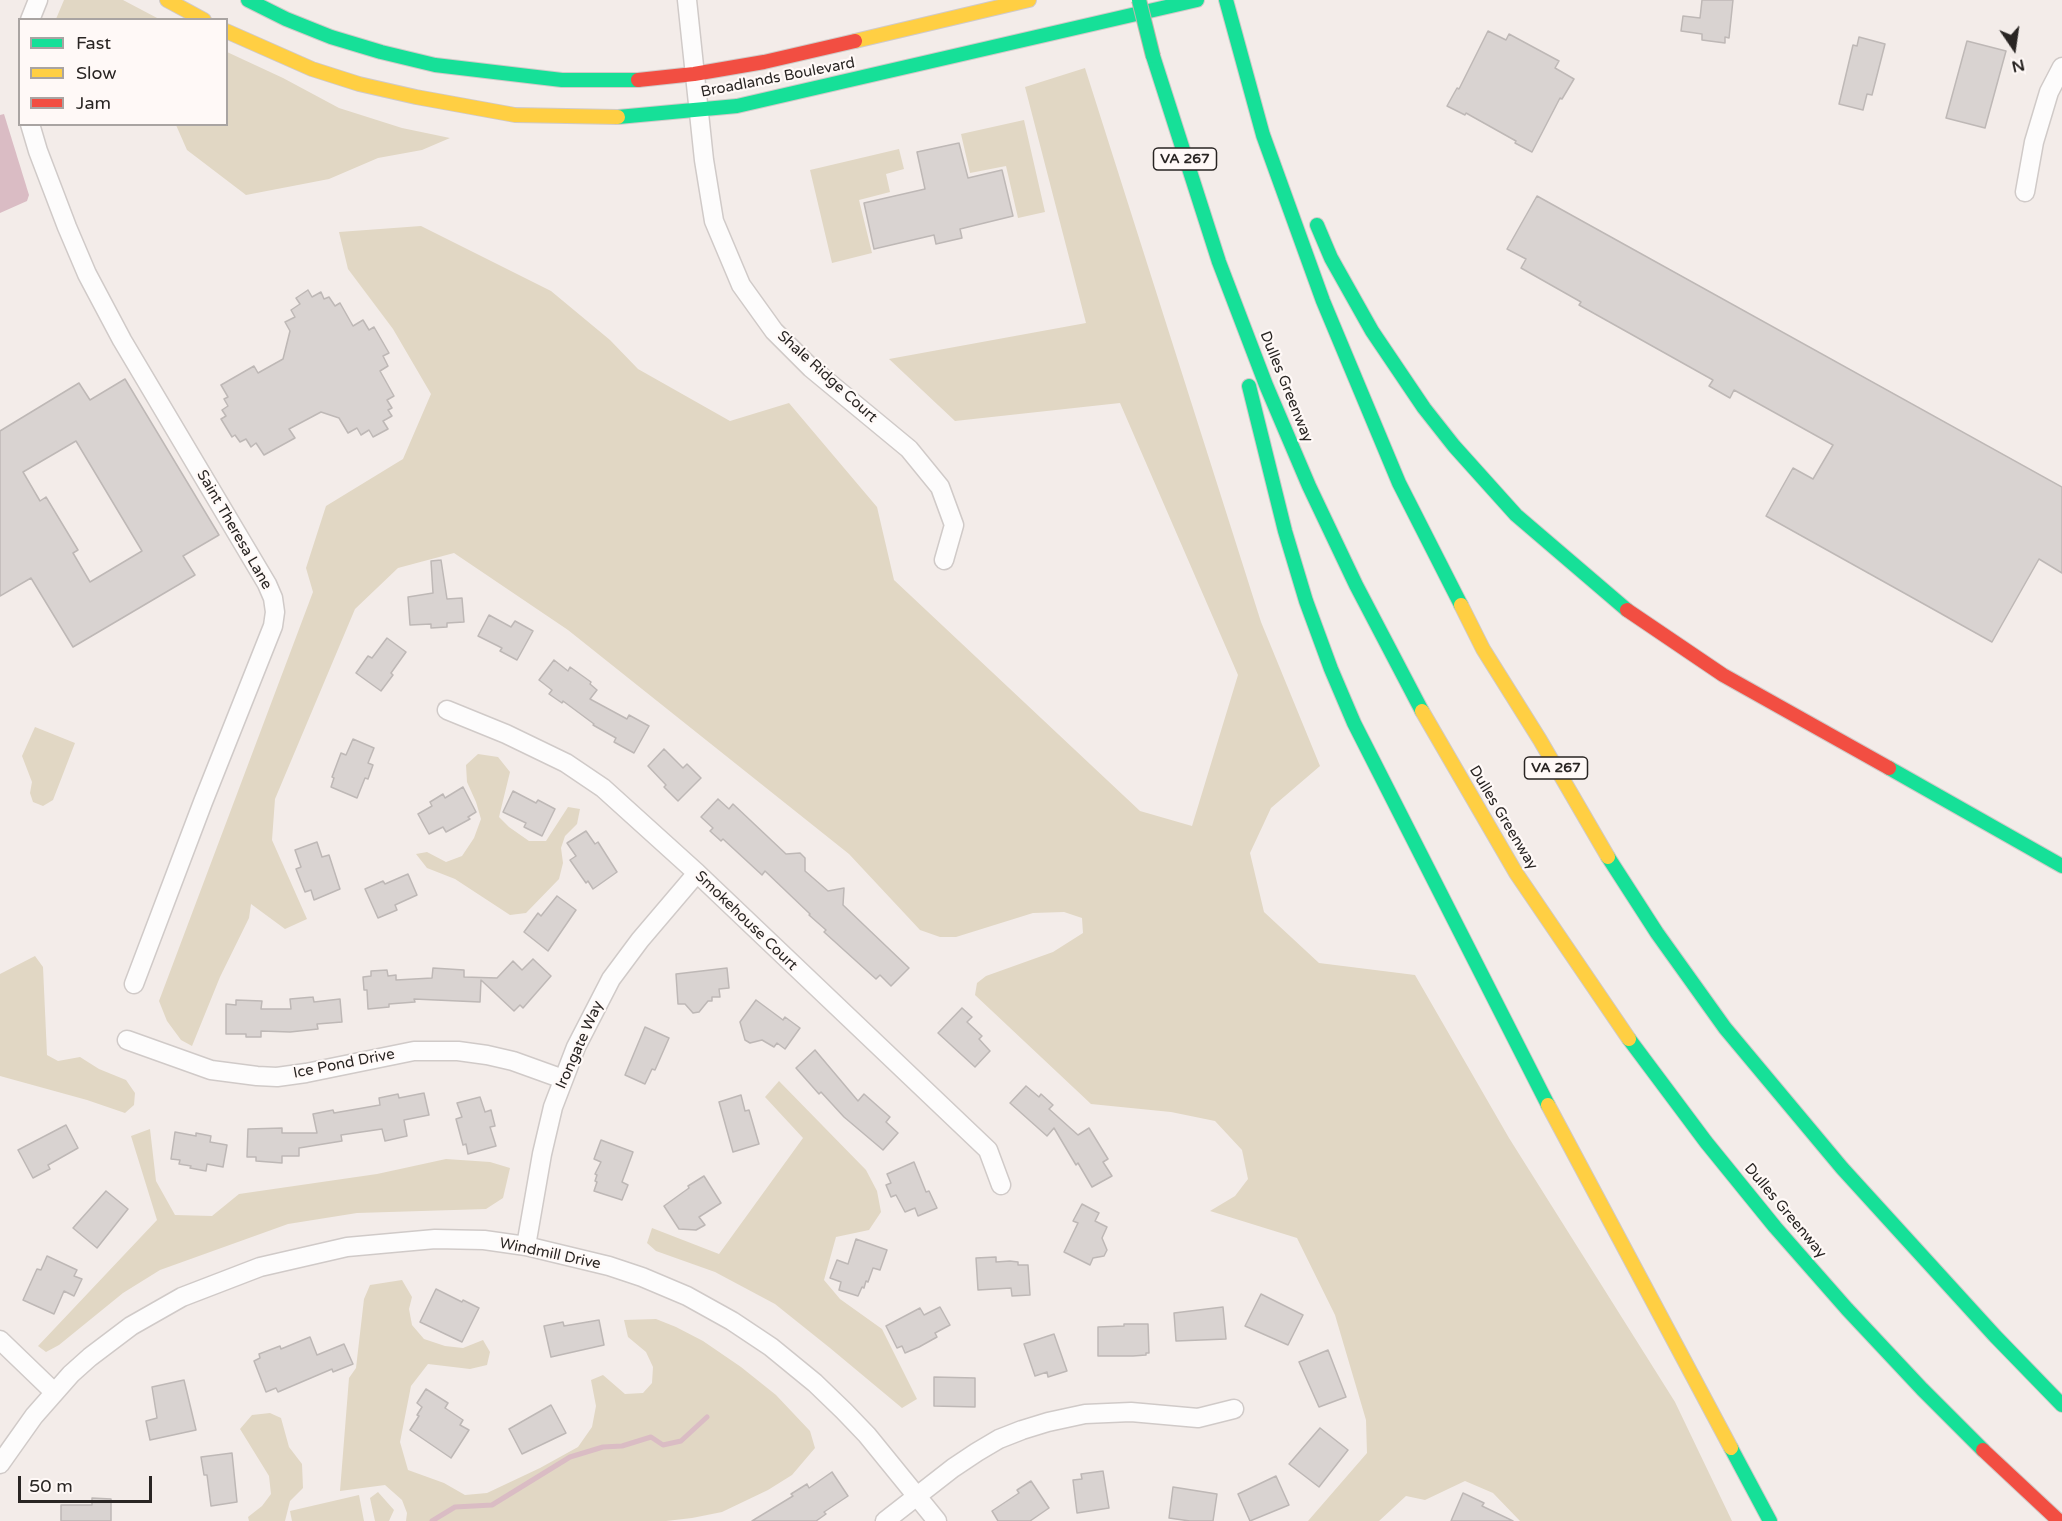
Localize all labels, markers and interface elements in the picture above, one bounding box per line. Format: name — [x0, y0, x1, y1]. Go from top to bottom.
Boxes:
legend — [18, 18, 228, 126]
north arrow — [1984, 18, 2044, 78]
text: Fast — [76, 32, 111, 54]
street label: Broadlands Boulevard — [699, 54, 857, 102]
text: N — [2010, 54, 2027, 77]
text: Slow — [76, 62, 117, 84]
text: Jam — [76, 92, 111, 114]
road number: VA 267 — [1154, 148, 1216, 170]
street label: Shale Ridge Court — [773, 327, 881, 427]
street label: Dulles Greenway — [1255, 329, 1317, 445]
street label: Saint Theresa Lane — [192, 467, 276, 593]
road number: VA 267 — [1524, 757, 1588, 779]
street label: Dulles Greenway — [1465, 763, 1541, 873]
street label: Smokehouse Court — [691, 867, 801, 975]
street label: Irongate Way — [553, 998, 607, 1092]
street label: Ice Pond Drive — [292, 1045, 396, 1083]
street label: Dulles Greenway — [1740, 1160, 1830, 1262]
street label: Windmill Drive — [498, 1234, 602, 1274]
scale bar — [21, 1464, 154, 1502]
text: 50 m — [29, 1475, 73, 1497]

